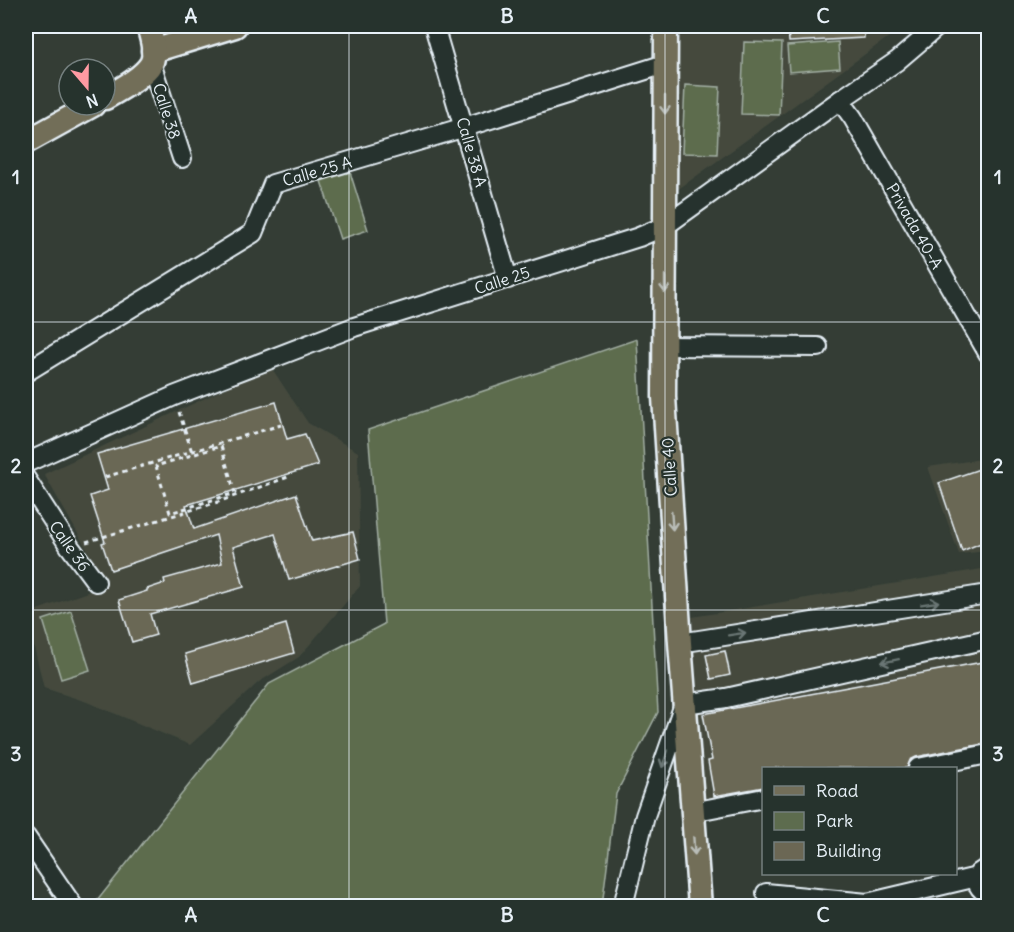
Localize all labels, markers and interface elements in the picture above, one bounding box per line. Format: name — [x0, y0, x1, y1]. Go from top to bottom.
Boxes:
text: A — [185, 3, 198, 28]
text: B — [500, 3, 514, 28]
text: C — [816, 3, 830, 28]
north arrow — [57, 57, 117, 117]
street label: Calle 38 — [149, 81, 185, 141]
text: N — [84, 90, 101, 112]
one-way arrow — [659, 94, 671, 114]
street label: Calle 38 A — [453, 115, 491, 189]
street label: Calle 25 A — [280, 152, 354, 190]
text: 1 — [12, 164, 20, 189]
text: 1 — [994, 164, 1002, 189]
street label: Privada 40-A — [882, 180, 948, 272]
street label: Calle 25 — [472, 262, 532, 298]
one-way arrow — [659, 274, 671, 294]
street label: Calle 40 — [657, 437, 681, 497]
text: 2 — [11, 453, 22, 478]
text: 2 — [993, 453, 1004, 478]
one-way arrow — [667, 511, 678, 531]
street label: Calle 36 — [45, 517, 95, 575]
one-way arrow — [920, 598, 939, 609]
one-way arrow — [727, 628, 747, 639]
one-way arrow — [881, 656, 901, 667]
text: 3 — [10, 741, 22, 766]
text: 3 — [992, 741, 1004, 766]
one-way arrow — [659, 749, 670, 768]
legend — [762, 767, 957, 875]
text: Road — [816, 779, 859, 802]
text: Park — [816, 809, 853, 832]
one-way arrow — [689, 835, 700, 855]
text: Building — [816, 839, 881, 862]
text: A — [185, 902, 198, 927]
text: B — [500, 902, 514, 927]
text: C — [816, 902, 830, 927]

